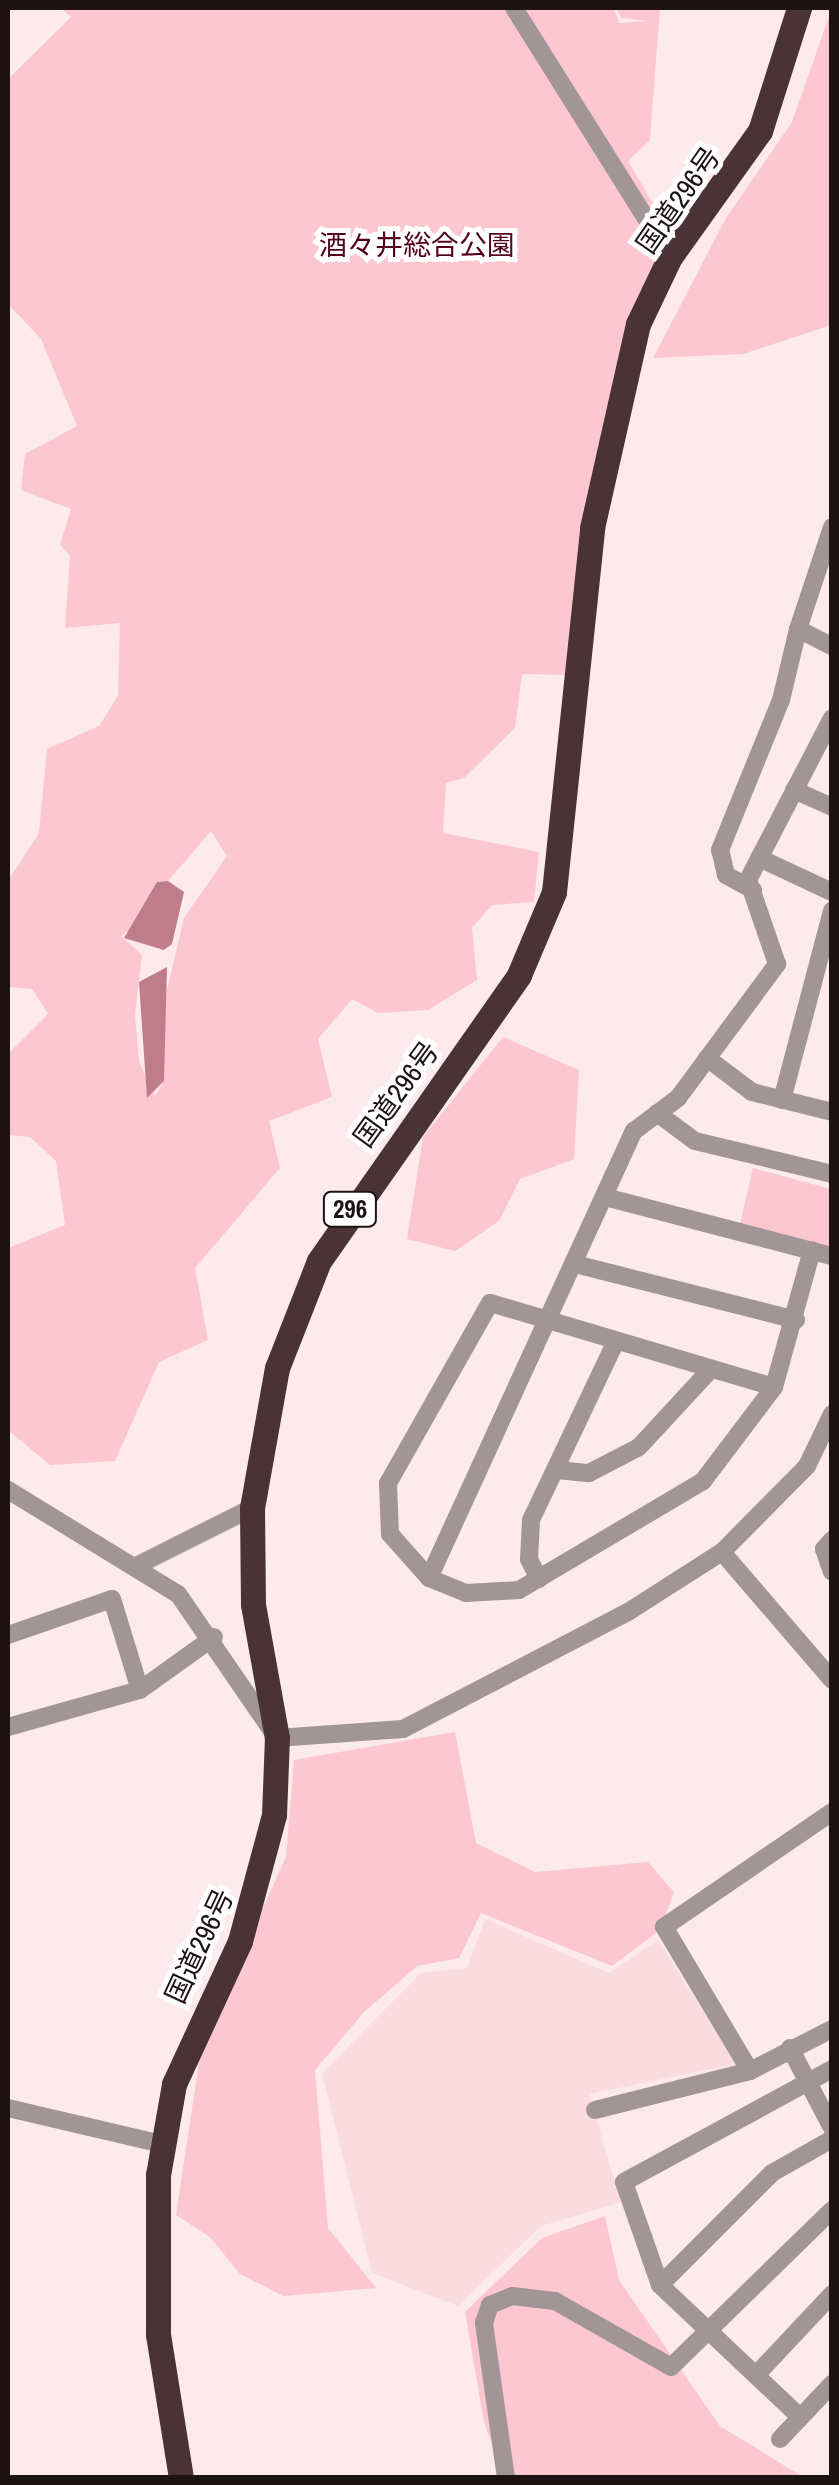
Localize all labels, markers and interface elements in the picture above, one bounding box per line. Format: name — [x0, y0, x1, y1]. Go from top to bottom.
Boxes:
street label: 国道296号 — [629, 140, 727, 260]
park label: 酒々井総合公園 — [319, 228, 515, 262]
street label: 国道296号 — [346, 1035, 446, 1153]
road number: 296 — [322, 1189, 378, 1229]
street label: 国道296号 — [158, 1883, 240, 2009]

